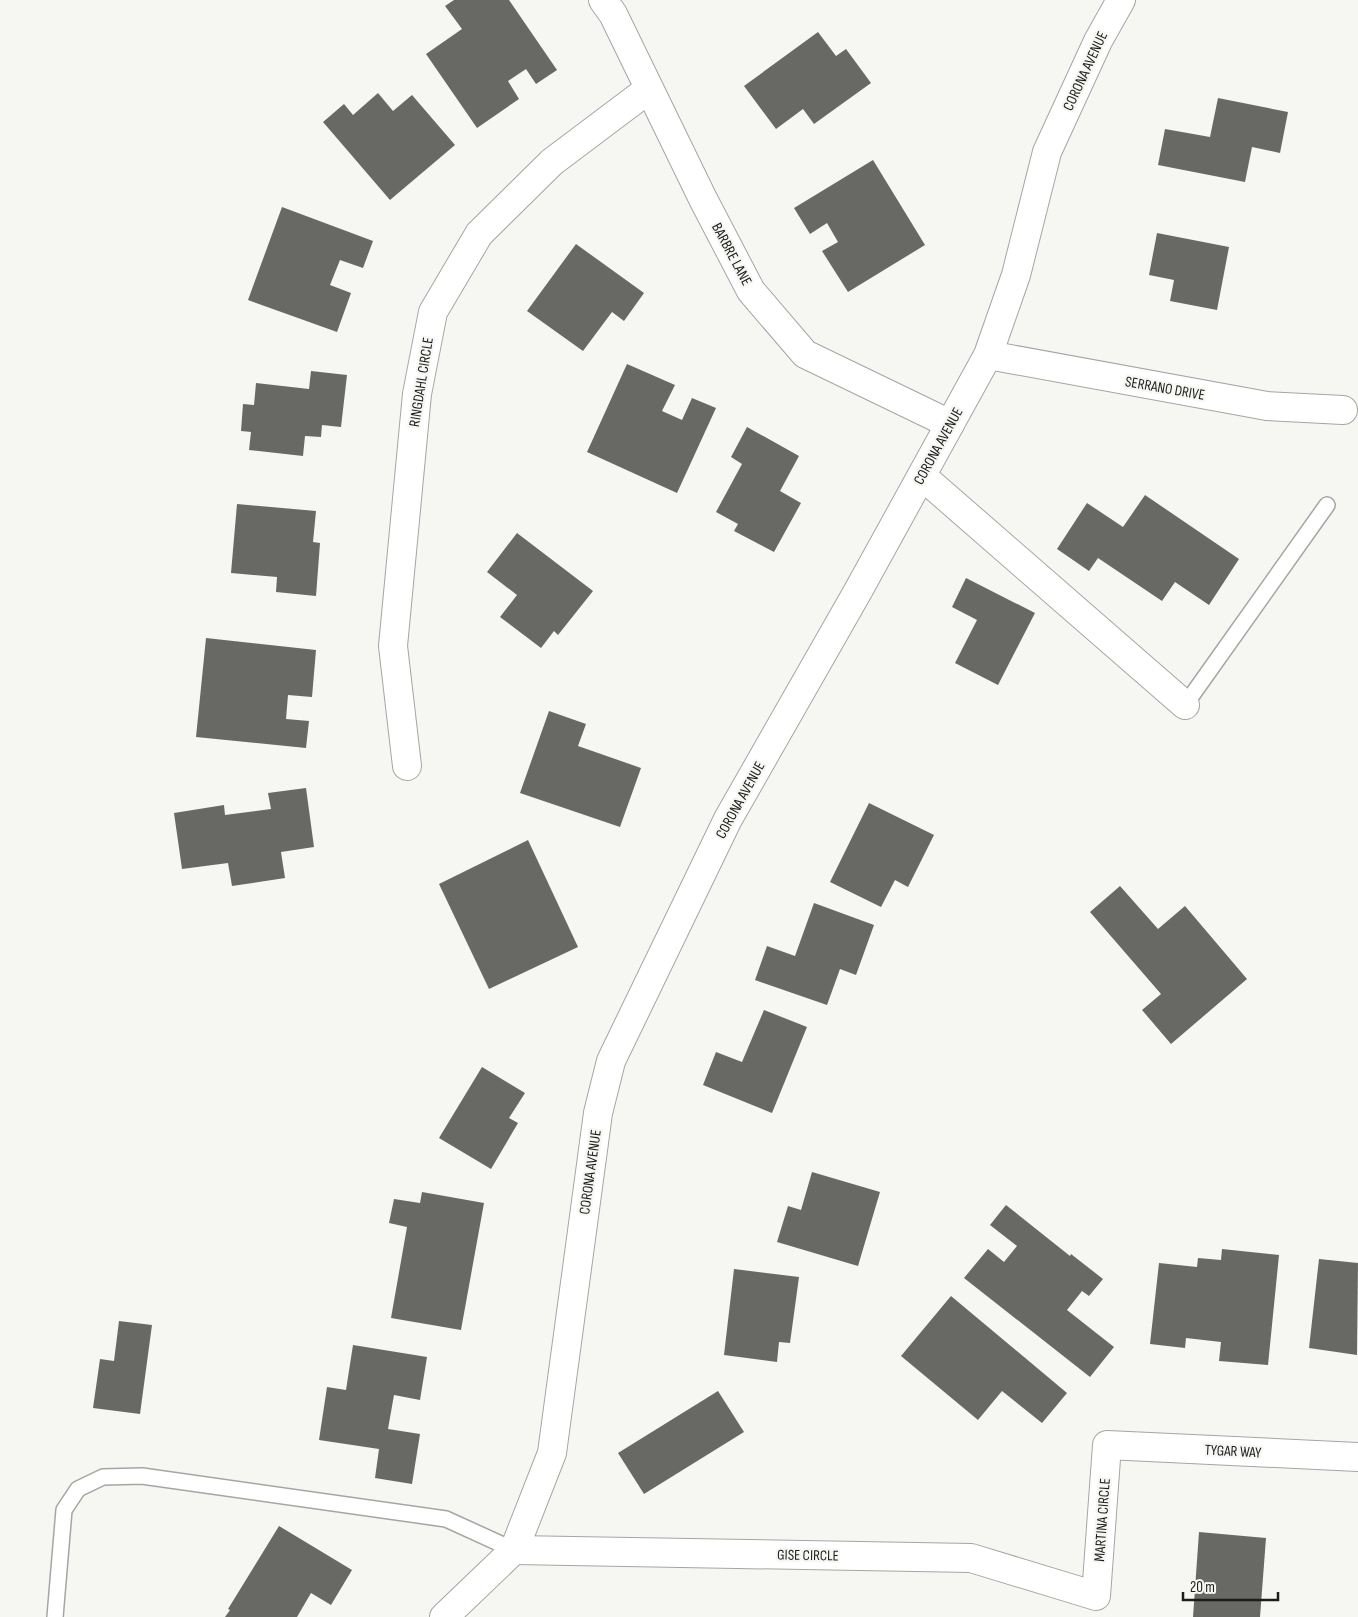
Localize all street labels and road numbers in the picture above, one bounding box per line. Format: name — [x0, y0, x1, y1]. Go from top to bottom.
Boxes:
street label: CORONA AVENUE — [1059, 28, 1112, 114]
street label: BARBRE LANE — [707, 220, 756, 289]
street label: RINGDAHL CIRCLE — [405, 336, 438, 428]
street label: SERRANO DRIVE — [1124, 372, 1206, 405]
street label: CORONA AVENUE — [909, 404, 967, 488]
street label: CORONA AVENUE — [711, 758, 769, 842]
street label: CORONA AVENUE — [575, 1128, 606, 1216]
street label: TYGAR WAY — [1204, 1441, 1263, 1463]
street label: MARTINA CIRCLE — [1090, 1478, 1115, 1562]
street label: GISE CIRCLE — [777, 1545, 839, 1566]

